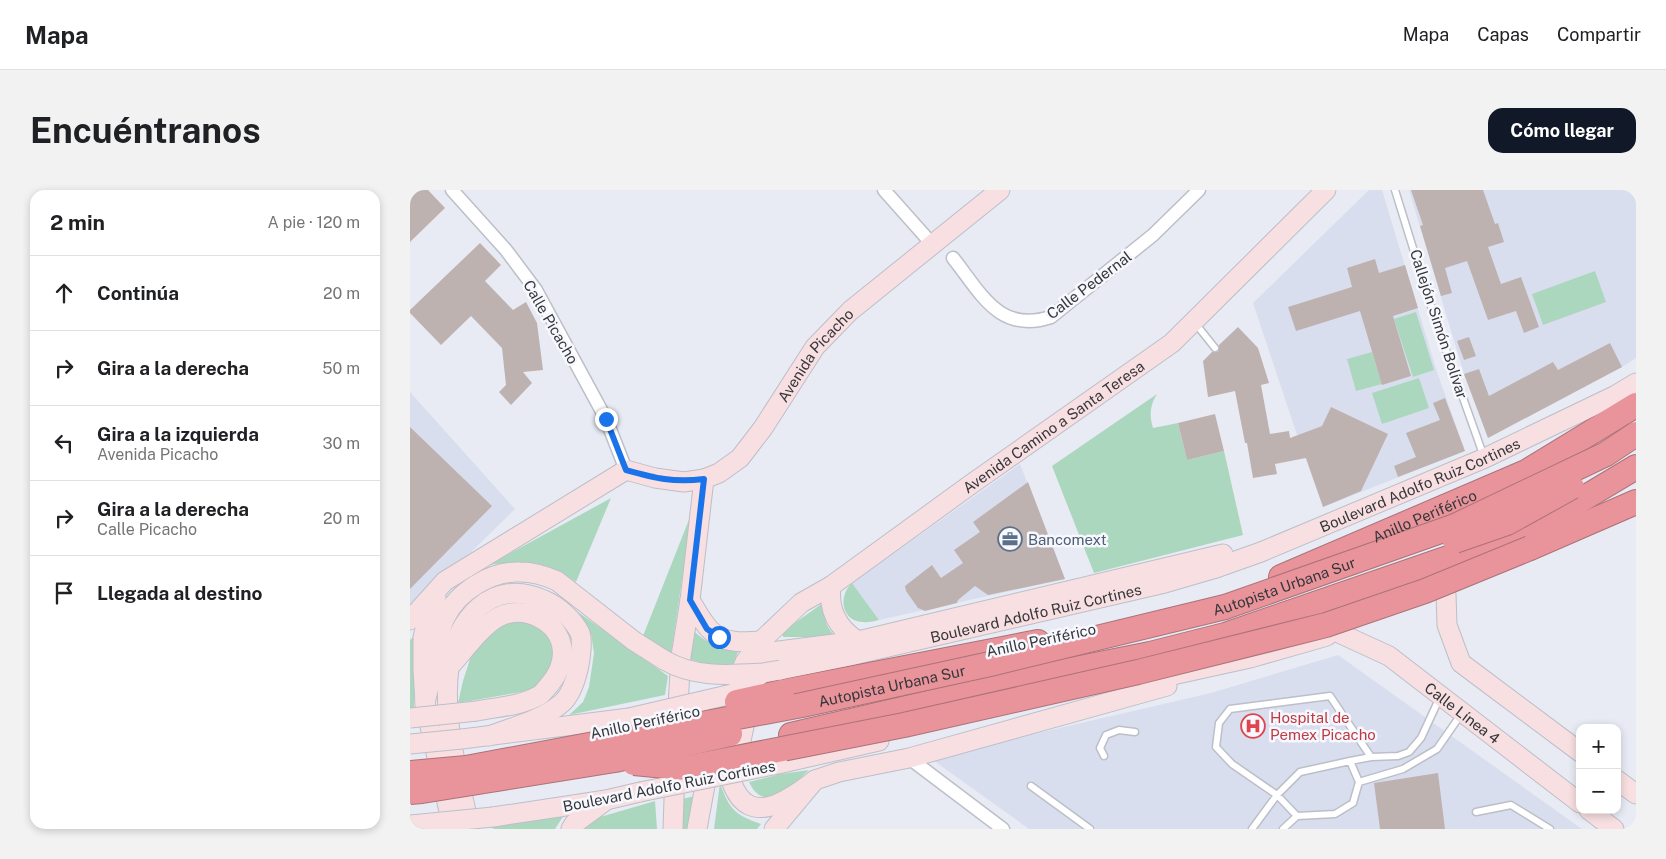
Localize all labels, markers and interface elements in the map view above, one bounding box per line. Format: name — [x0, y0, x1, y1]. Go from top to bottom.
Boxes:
text: Mapa — [25, 21, 89, 49]
text: Mapa — [1403, 24, 1449, 45]
text: Capas — [1477, 24, 1529, 45]
text: Compartir — [1557, 24, 1641, 45]
button: Cómo llegar — [1488, 108, 1636, 153]
text: Encuéntranos — [30, 110, 261, 151]
text: 2 min — [50, 210, 105, 235]
text: A pie · 120 m — [267, 213, 360, 232]
street label: Callejón Simón Bolívar — [1407, 247, 1471, 401]
street label: Calle Pedernal — [1043, 248, 1135, 322]
street label: Calle Picacho — [520, 277, 582, 367]
icon: ahead — [50, 279, 78, 307]
text: Continúa — [97, 282, 179, 304]
text: 20 m — [323, 284, 360, 303]
street label: Avenida Picacho — [774, 305, 856, 405]
icon: right — [50, 354, 78, 382]
text: Gira a la derecha — [97, 357, 249, 379]
street label: Avenida Camino a Santa Teresa — [959, 357, 1147, 496]
text: 50 m — [322, 359, 360, 378]
route end — [595, 408, 618, 431]
text: Gira a la izquierda — [97, 423, 259, 445]
icon: left — [50, 429, 78, 457]
text: 30 m — [323, 434, 360, 453]
street label: Boulevard Adolfo Ruiz Cortines — [1317, 434, 1523, 535]
text: Avenida Picacho — [97, 445, 218, 464]
street label: Anillo Periférico — [1370, 486, 1479, 545]
text: Gira a la derecha — [97, 498, 249, 520]
icon: right — [50, 504, 78, 532]
text: 20 m — [323, 509, 360, 528]
text: Calle Picacho — [97, 520, 197, 539]
office icon: Bancomext — [997, 526, 1023, 552]
place label: Bancomext — [1028, 531, 1107, 548]
street label: Autopista Urbana Sur — [1211, 553, 1358, 618]
icon: arrive — [50, 579, 78, 607]
street label: Boulevard Adolfo Ruiz Cortines — [928, 580, 1143, 645]
text: Llegada al destino — [97, 582, 262, 604]
street label: Anillo Periférico — [985, 620, 1097, 660]
route start — [708, 626, 731, 649]
street label: Autopista Urbana Sur — [817, 661, 967, 710]
street label: Calle Línea 4 — [1422, 679, 1503, 747]
street label: Anillo Periférico — [589, 702, 701, 742]
place label: Hospital de Pemex Picacho — [1270, 709, 1376, 743]
hospital icon: Hospital de Pemex Picacho — [1240, 713, 1266, 739]
map controls — [1576, 724, 1621, 814]
button: + — [1576, 724, 1621, 769]
street label: Boulevard Adolfo Ruiz Cortines — [561, 757, 777, 815]
button: − — [1576, 769, 1621, 814]

